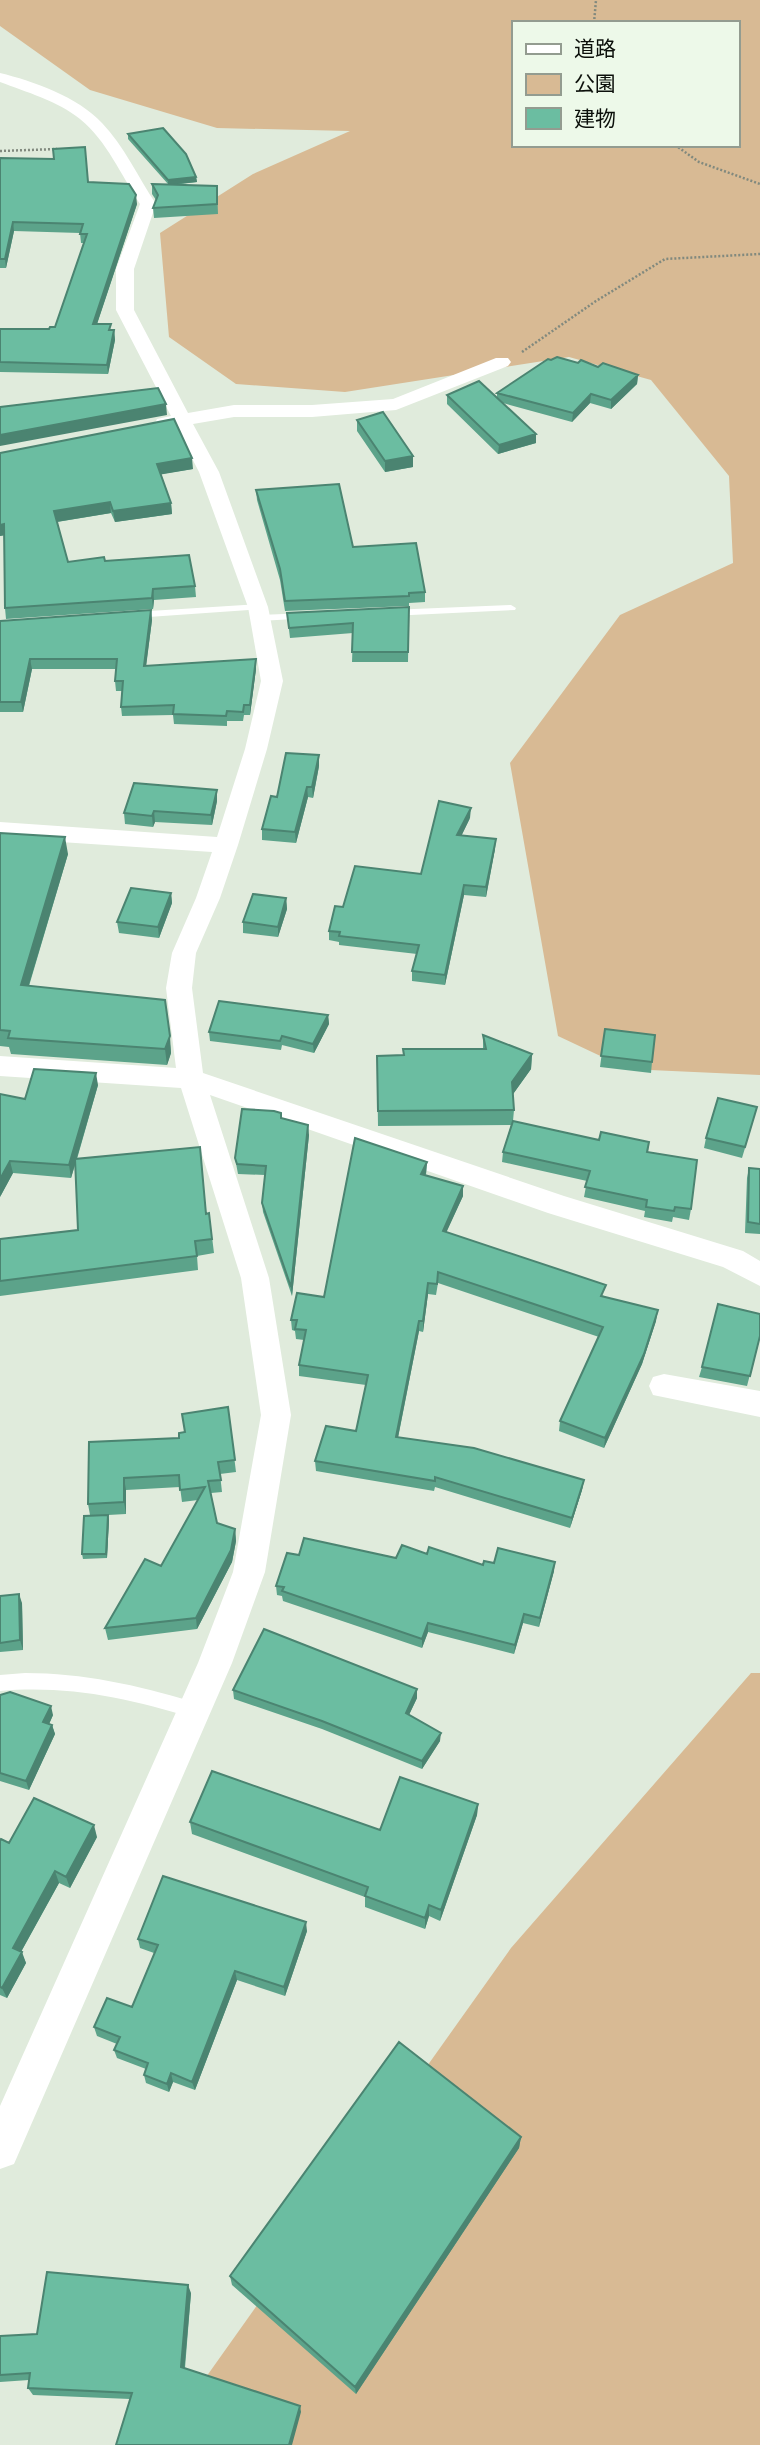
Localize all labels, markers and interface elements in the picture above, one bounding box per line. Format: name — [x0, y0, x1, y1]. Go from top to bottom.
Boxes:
legend — [512, 21, 739, 147]
text: 道路 — [574, 36, 616, 62]
text: 公園 — [574, 71, 616, 97]
text: 建物 — [574, 106, 616, 132]

